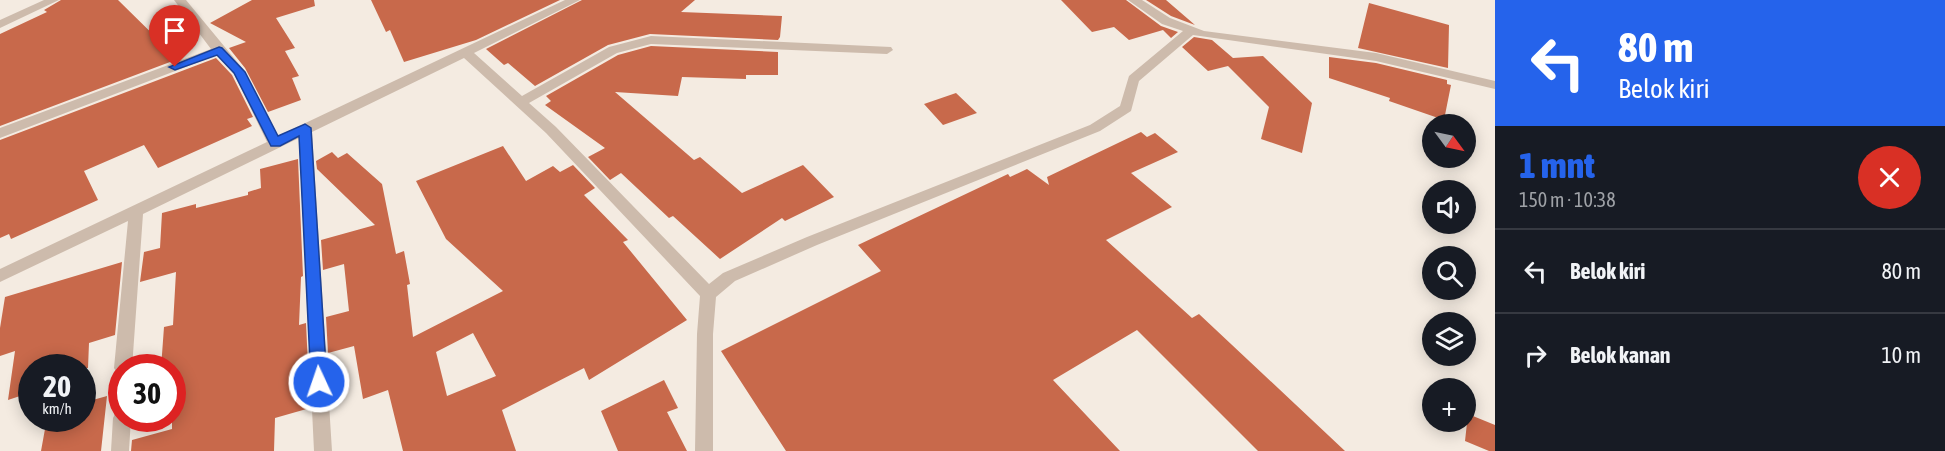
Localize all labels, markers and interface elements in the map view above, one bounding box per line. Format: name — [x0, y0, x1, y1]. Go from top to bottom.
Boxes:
pin — [149, 5, 200, 67]
icon: arrive — [158, 14, 191, 47]
text: 80 m — [1618, 23, 1693, 71]
icon: left — [1519, 24, 1597, 102]
text: Belok kiri — [1618, 73, 1710, 104]
north arrow — [1422, 114, 1476, 168]
map controls — [1422, 114, 1476, 432]
text: 1 mnt — [1519, 144, 1595, 186]
button: close — [1858, 146, 1921, 209]
button: sound — [1422, 180, 1476, 234]
text: 150 m · 10:38 — [1519, 188, 1616, 211]
button: search — [1422, 246, 1476, 300]
icon: left — [1519, 255, 1552, 288]
text: Belok kiri — [1570, 258, 1645, 284]
text: 80 m — [1881, 258, 1921, 284]
button: layers — [1422, 312, 1476, 366]
icon: right — [1519, 339, 1552, 372]
text: Belok kanan — [1570, 342, 1671, 368]
text: 10 m — [1881, 342, 1921, 368]
position arrow — [287, 350, 351, 414]
speed limit sign: 30 — [108, 354, 186, 432]
text: 20 — [43, 369, 71, 403]
button: + — [1422, 378, 1476, 432]
text: km/h — [42, 400, 72, 417]

